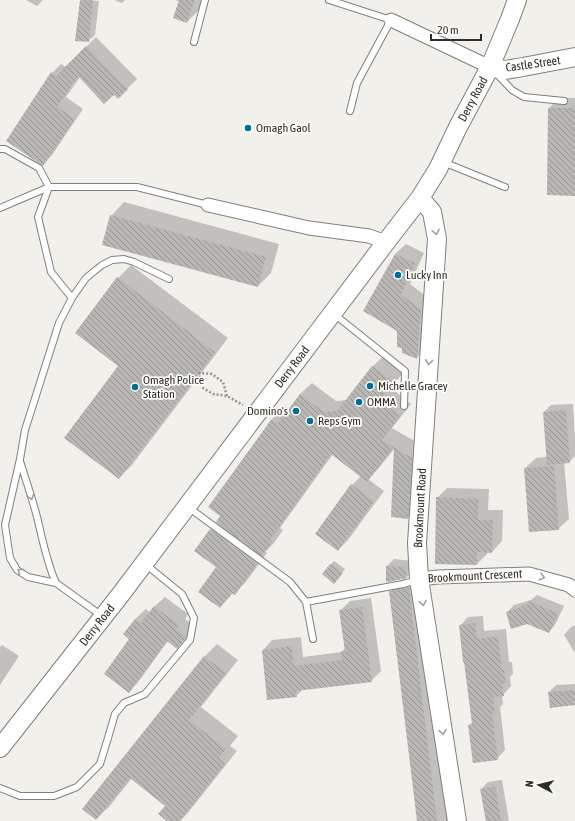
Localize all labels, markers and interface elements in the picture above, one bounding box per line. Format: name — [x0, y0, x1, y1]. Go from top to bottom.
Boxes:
scale bar — [431, 16, 481, 42]
text: 20 m — [437, 23, 459, 37]
street label: Castle Street — [505, 53, 562, 75]
street label: Derry Road — [455, 74, 491, 124]
place label: Omagh Gaol — [256, 121, 311, 135]
marker: Omagh Gaol — [243, 123, 253, 133]
one-way arrow — [431, 229, 440, 236]
place label: Lucky Inn — [406, 268, 447, 282]
marker: Lucky Inn — [393, 270, 403, 280]
street label: Derry Road — [272, 343, 312, 391]
one-way arrow — [425, 359, 434, 365]
place label: Omagh Police Station — [143, 373, 204, 401]
place label: Michelle Gracey — [378, 379, 448, 393]
marker: Michelle Gracey — [365, 381, 375, 391]
marker: Omagh Police Station — [130, 382, 140, 392]
place label: OMMA — [367, 395, 396, 409]
marker: OMMA — [354, 397, 364, 407]
place label: Domino's — [247, 404, 288, 418]
marker: Domino's — [291, 406, 301, 416]
place label: Reps Gym — [318, 414, 361, 428]
marker: Reps Gym — [305, 416, 315, 426]
street label: Brookmount Road — [411, 468, 429, 548]
one-way arrow — [26, 493, 35, 500]
street label: Brookmount Crescent — [427, 567, 523, 585]
one-way arrow — [18, 569, 25, 576]
one-way arrow — [539, 573, 545, 581]
one-way arrow — [418, 600, 427, 606]
street label: Derry Road — [76, 601, 118, 649]
one-way arrow — [438, 729, 447, 735]
north arrow — [519, 765, 559, 805]
text: N — [523, 780, 535, 788]

